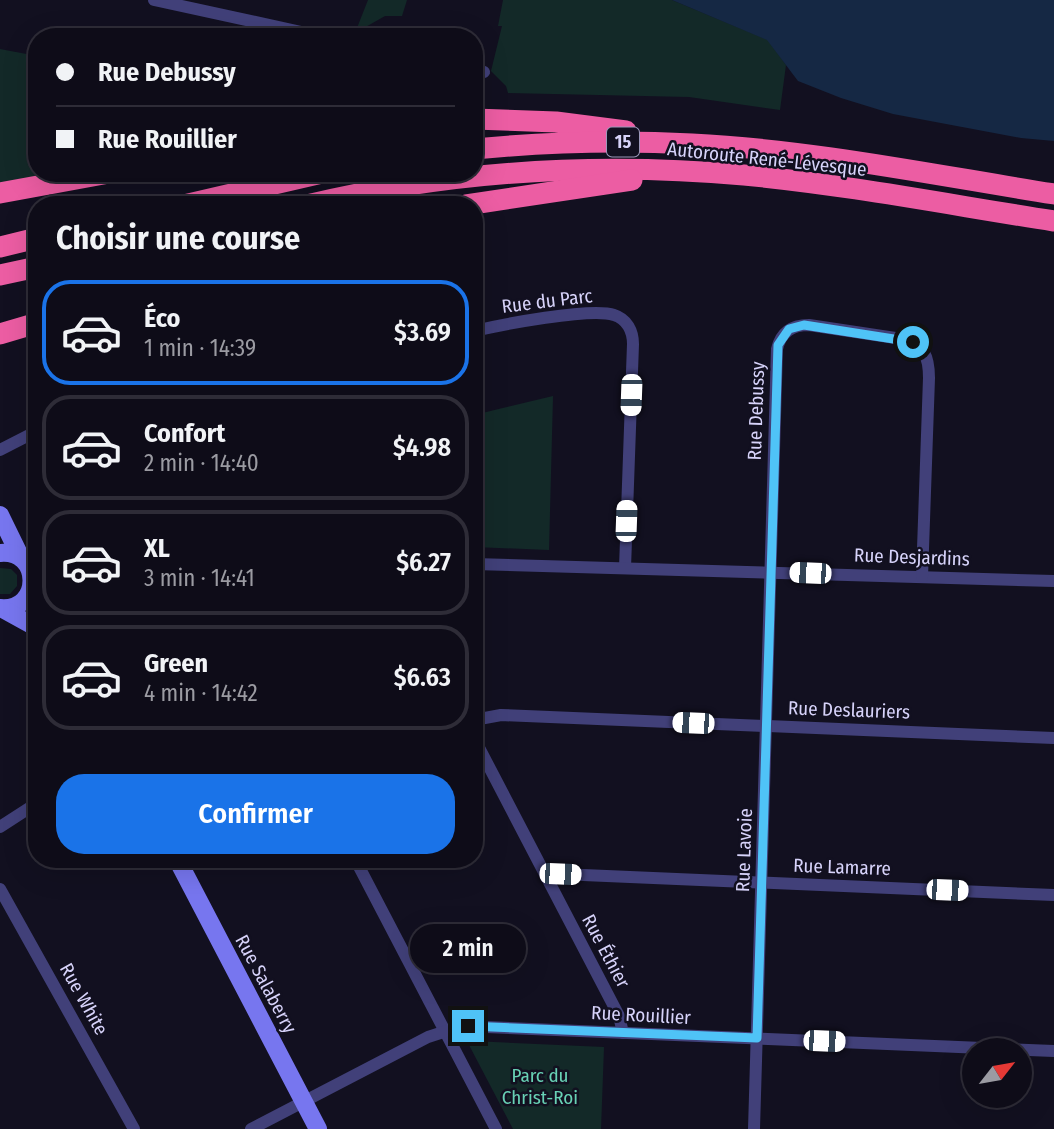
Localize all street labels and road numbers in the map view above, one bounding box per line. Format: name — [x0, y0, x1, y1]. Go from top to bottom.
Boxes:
road number: 15 — [607, 127, 639, 156]
street label: Autoroute René-Lévesque — [666, 137, 868, 181]
street label: Rue du Parc — [500, 284, 594, 318]
street label: Rue Debussy — [743, 361, 769, 461]
street label: Rue Desjardins — [854, 543, 970, 571]
street label: Rue Deslauriers — [788, 696, 910, 724]
street label: Rue Lavoie — [731, 808, 757, 892]
street label: Rue Lamarre — [793, 854, 891, 880]
street label: Rue Éthier — [577, 910, 635, 992]
street label: Rue Salaberry — [230, 931, 302, 1038]
street label: Rue White — [55, 959, 113, 1039]
street label: Rue Rouillier — [591, 1001, 692, 1029]

